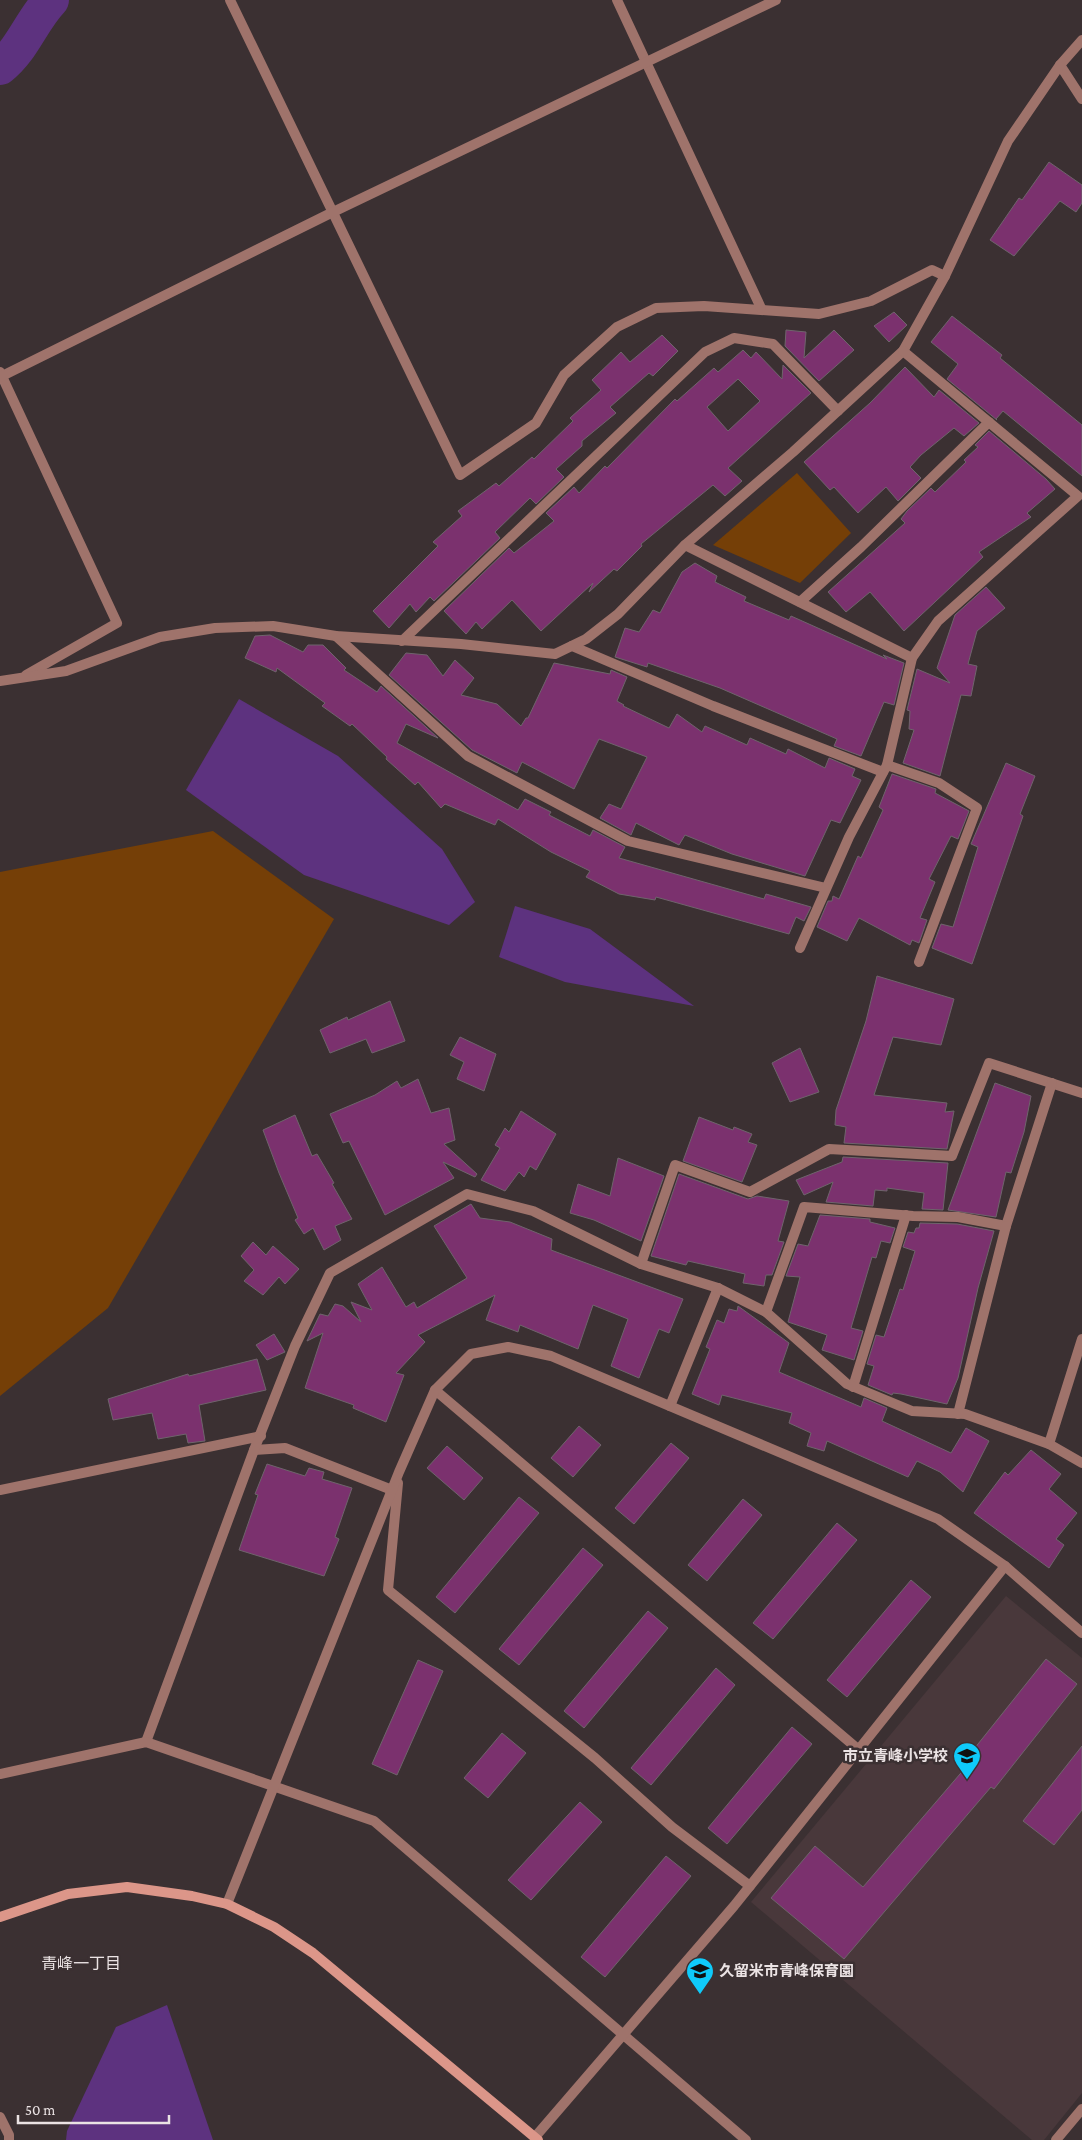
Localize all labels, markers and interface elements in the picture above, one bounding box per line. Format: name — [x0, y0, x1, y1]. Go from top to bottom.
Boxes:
school or university icon: 市立青峰小学校 — [952, 1741, 982, 1780]
place label: 市立青峰小学校 — [843, 1747, 948, 1764]
district label: 青峰一丁目 — [41, 1955, 121, 1972]
school or university icon: 久留米市青峰保育園 — [685, 1956, 715, 1995]
place label: 久留米市青峰保育園 — [719, 1962, 854, 1979]
scale bar — [18, 2092, 169, 2124]
text: 50 m — [25, 2102, 55, 2118]

